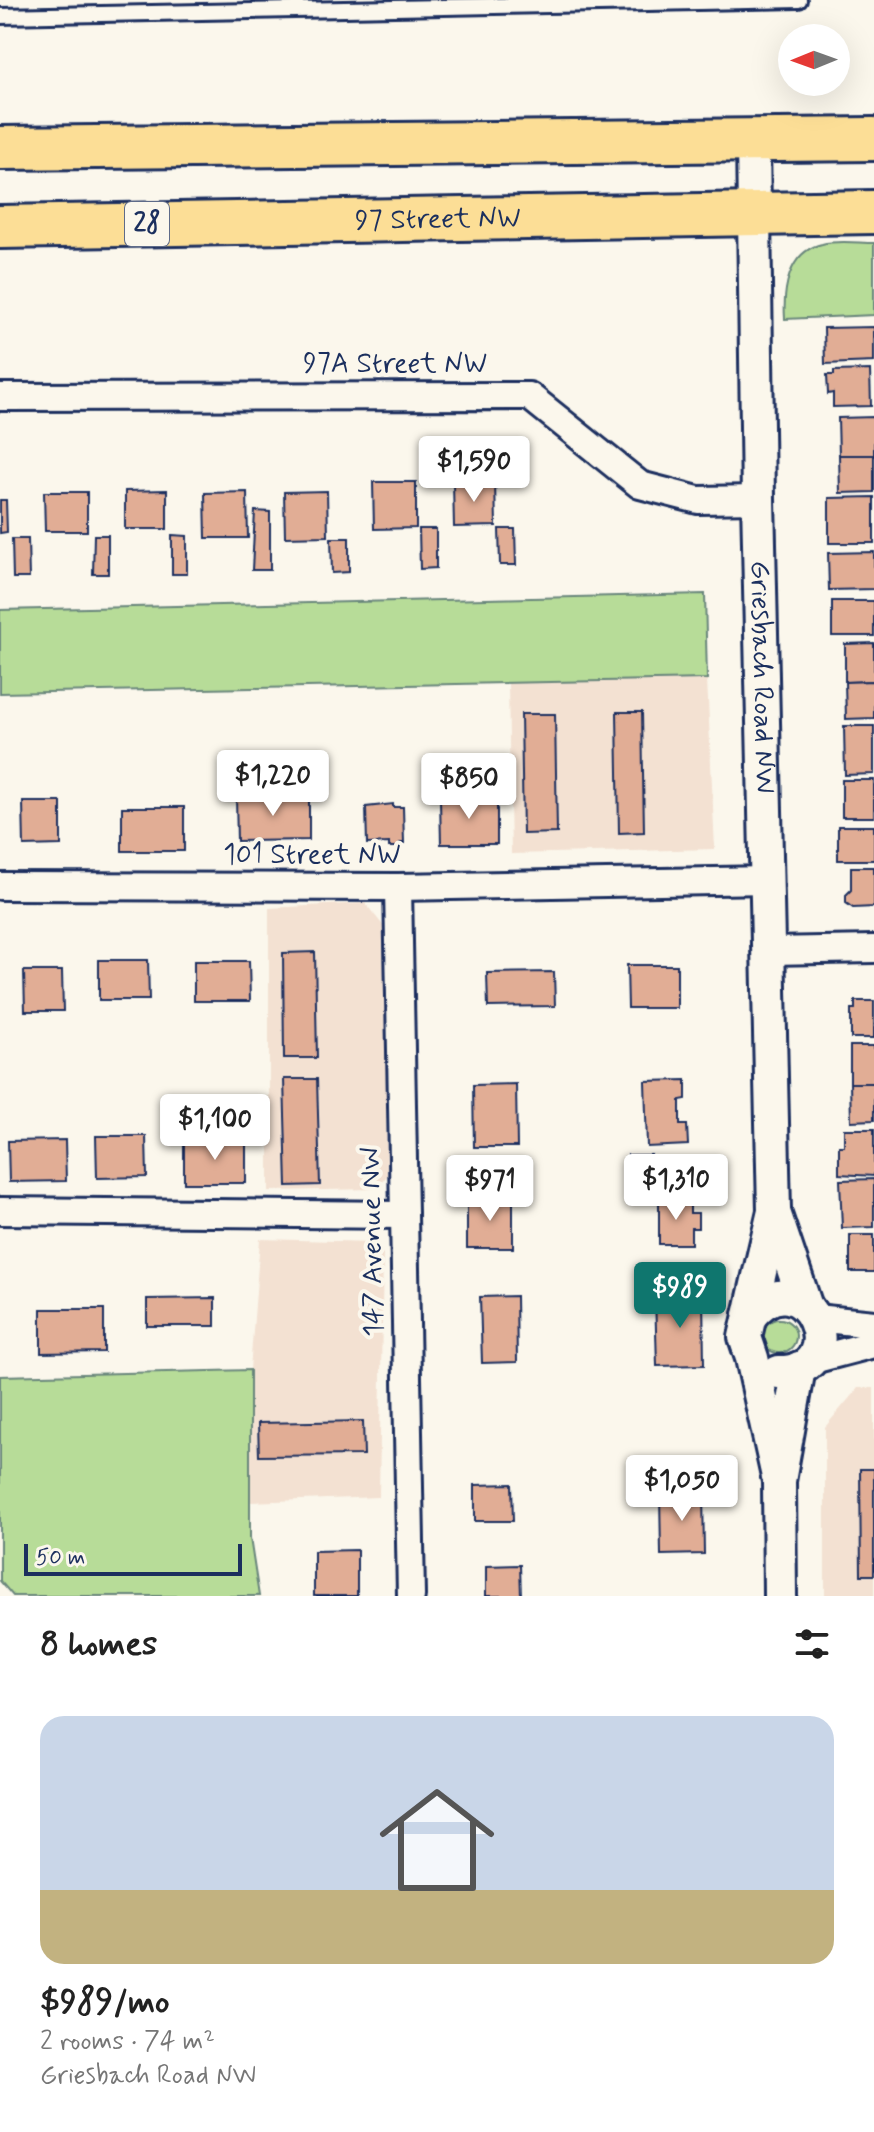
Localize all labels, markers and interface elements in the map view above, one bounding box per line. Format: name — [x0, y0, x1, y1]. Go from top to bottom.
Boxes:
north arrow — [778, 24, 850, 96]
map controls — [778, 24, 850, 96]
street label: 97 Street NW — [355, 200, 521, 239]
road number: 28 — [125, 202, 169, 246]
street label: 97A Street NW — [303, 346, 487, 383]
pin: $1,590 — [409, 436, 539, 504]
text: $1,590 — [437, 445, 511, 479]
street label: Griesbach Road NW — [741, 560, 783, 794]
pin: $1,220 — [208, 750, 338, 818]
pin: $850 — [422, 753, 516, 821]
text: $1,220 — [235, 759, 311, 793]
text: $850 — [439, 762, 499, 796]
street label: 101 Street NW — [223, 837, 401, 874]
pin: $1,100 — [150, 1094, 280, 1162]
text: $1,100 — [178, 1103, 252, 1137]
street label: 147 Avenue NW — [353, 1147, 393, 1337]
pin: $1,310 — [611, 1154, 741, 1222]
pin: $971 — [443, 1155, 537, 1223]
text: $1,310 — [642, 1163, 710, 1197]
text: $971 — [464, 1164, 516, 1198]
pin: $989 — [633, 1262, 727, 1330]
text: $989 — [652, 1271, 708, 1305]
pin: $1,050 — [617, 1455, 747, 1523]
text: $1,050 — [644, 1464, 720, 1498]
scale bar — [24, 1540, 242, 1576]
text: 50 m — [36, 1544, 85, 1572]
text: 8 homes — [40, 1622, 157, 1667]
icon: filters — [790, 1622, 834, 1666]
icon: home — [365, 1768, 509, 1912]
text: $989/mo — [40, 1980, 170, 2025]
text: 2 rooms · 74 m² — [40, 2025, 215, 2059]
text: Griesbach Road NW — [40, 2059, 256, 2093]

